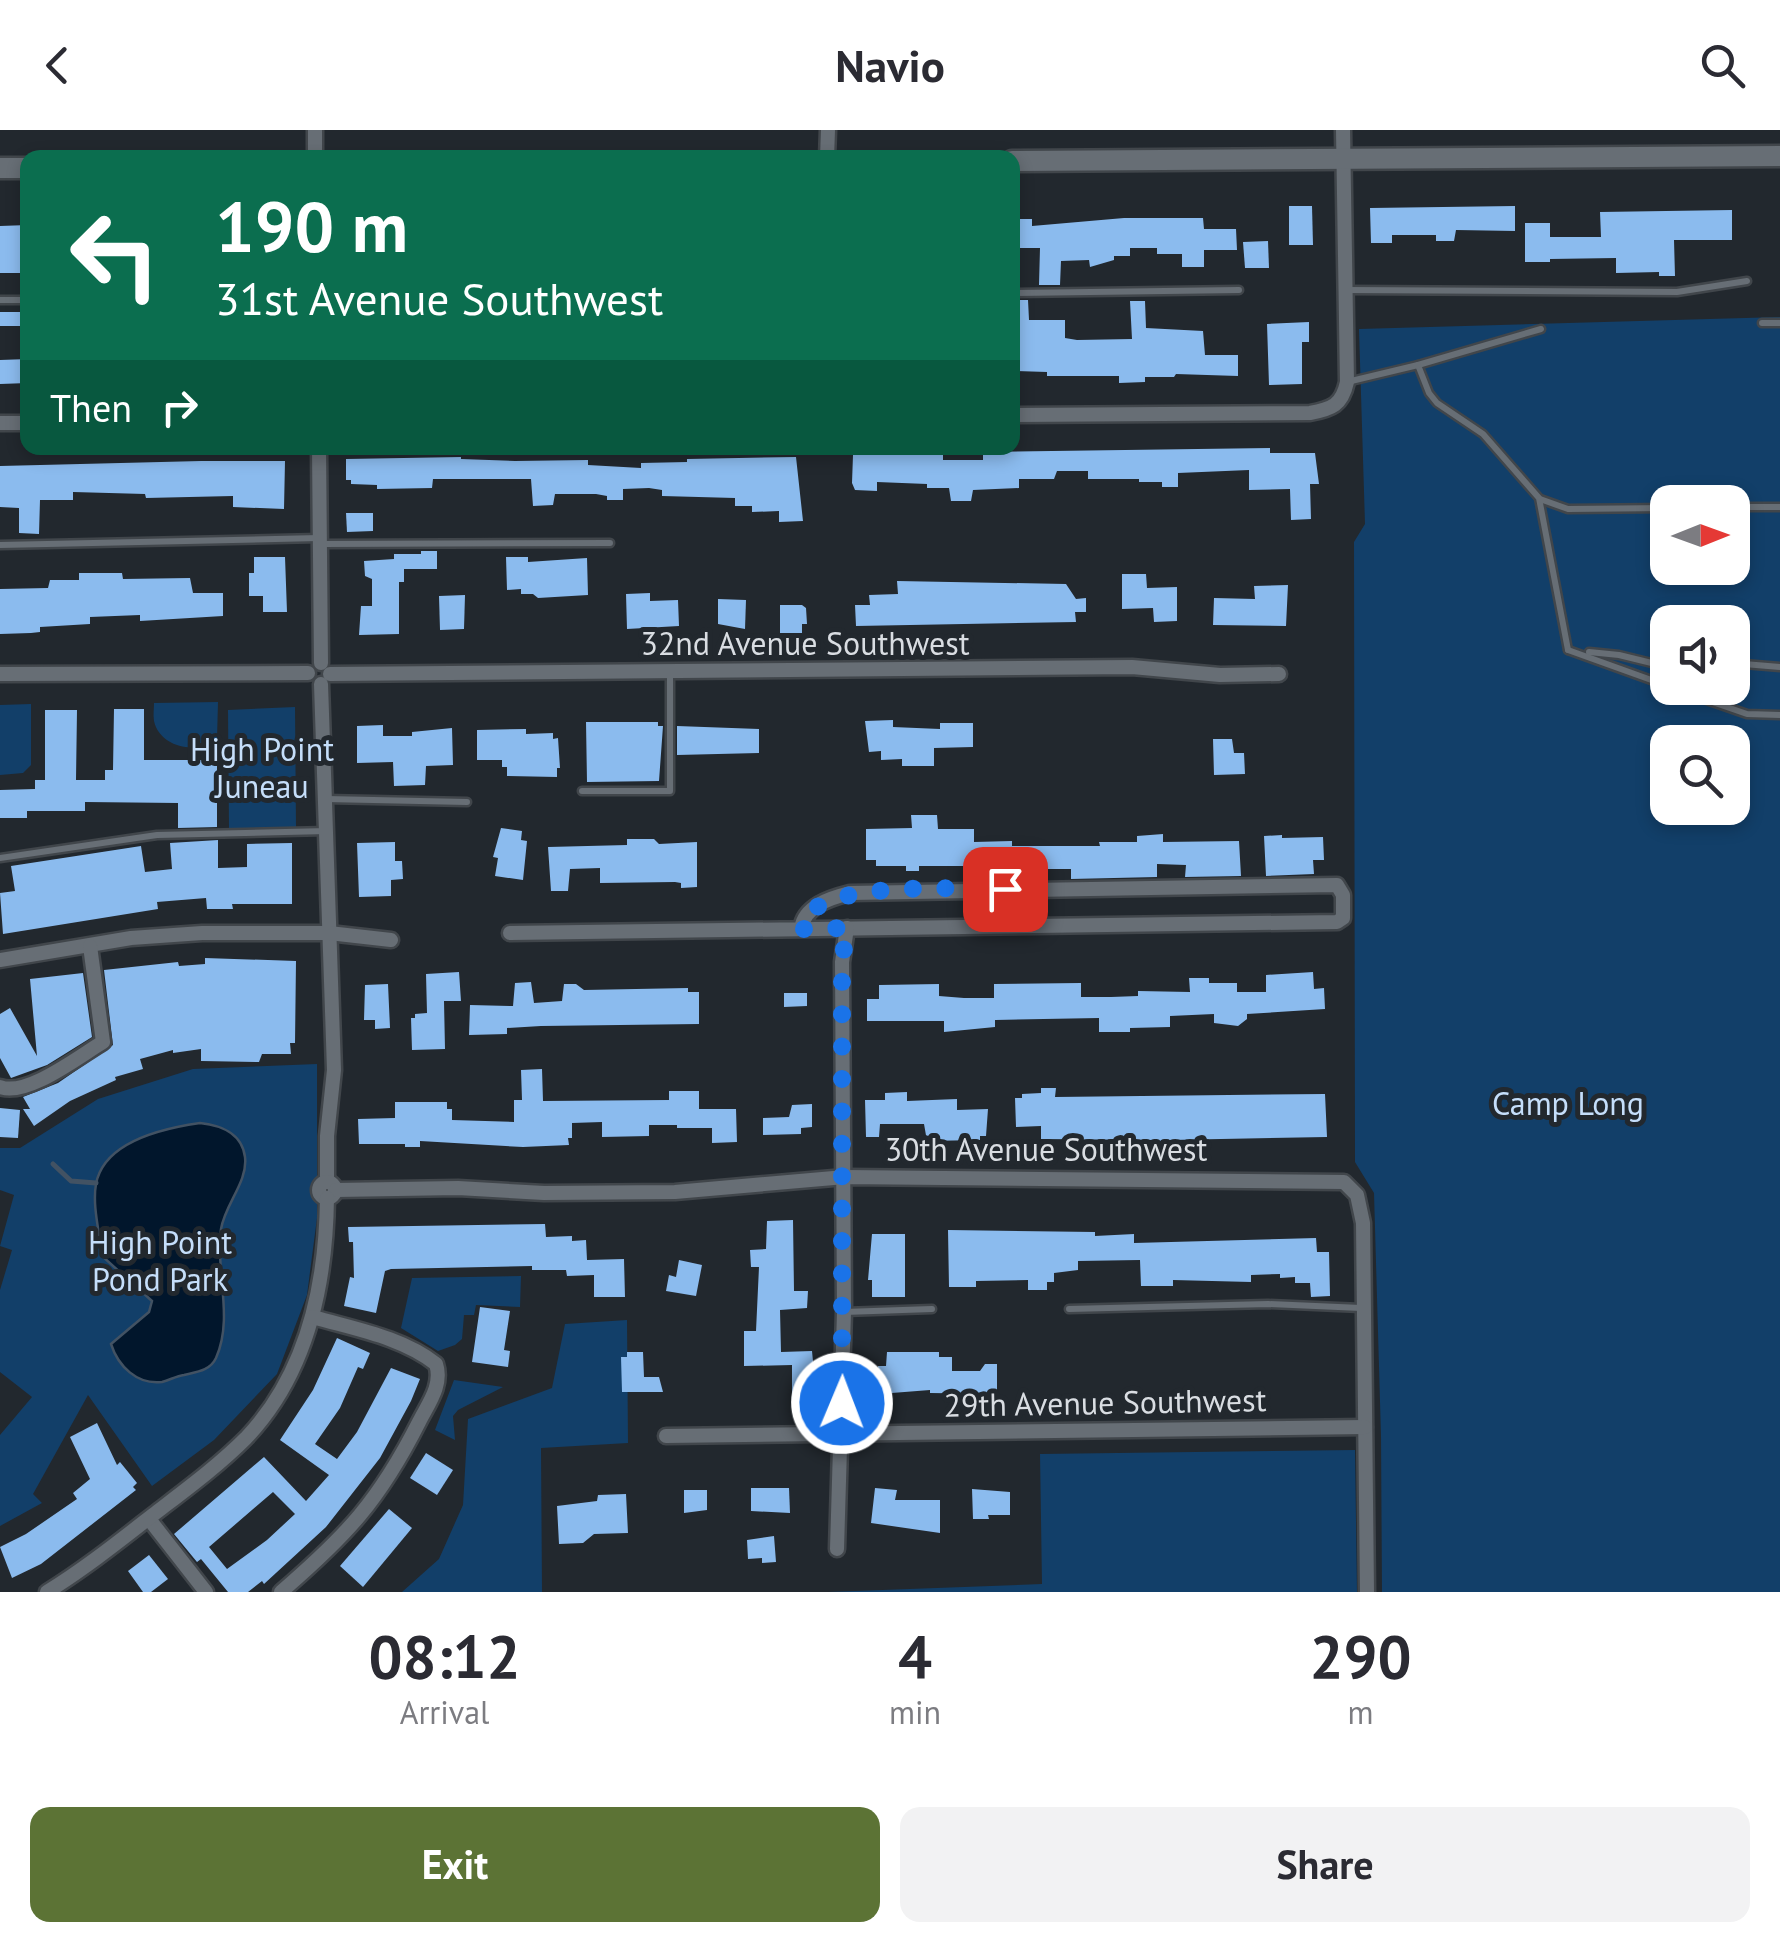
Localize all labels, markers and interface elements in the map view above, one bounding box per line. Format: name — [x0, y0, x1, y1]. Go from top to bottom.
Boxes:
text: Navio — [835, 36, 945, 94]
icon: back — [30, 38, 85, 93]
icon: search — [1695, 38, 1750, 93]
text: 190 m — [215, 181, 408, 271]
icon: left — [50, 190, 180, 320]
text: 31st Avenue Southwest — [215, 269, 663, 327]
icon: right — [152, 380, 207, 435]
text: Then — [50, 383, 132, 432]
north arrow — [1650, 485, 1750, 585]
map controls — [1650, 485, 1750, 825]
button: sound — [1650, 605, 1750, 705]
street label: 32nd Avenue Southwest — [640, 622, 970, 664]
button: search — [1650, 725, 1750, 825]
park label: High Point Juneau — [190, 728, 334, 807]
pin — [963, 847, 1048, 932]
icon: arrive — [978, 862, 1033, 917]
park label: Camp Long — [1492, 1082, 1644, 1124]
street label: 30th Avenue Southwest — [885, 1128, 1208, 1170]
park label: High Point Pond Park — [88, 1221, 232, 1300]
position arrow — [790, 1351, 894, 1455]
street label: 29th Avenue Southwest — [943, 1378, 1267, 1426]
text: 08:12 — [368, 1617, 521, 1695]
text: 4 — [898, 1617, 932, 1695]
text: 290 — [1310, 1617, 1412, 1695]
text: Arrival — [400, 1691, 489, 1733]
text: min — [889, 1691, 941, 1733]
text: m — [1348, 1691, 1374, 1733]
button: Exit — [30, 1807, 880, 1922]
button: Share — [900, 1807, 1750, 1922]

